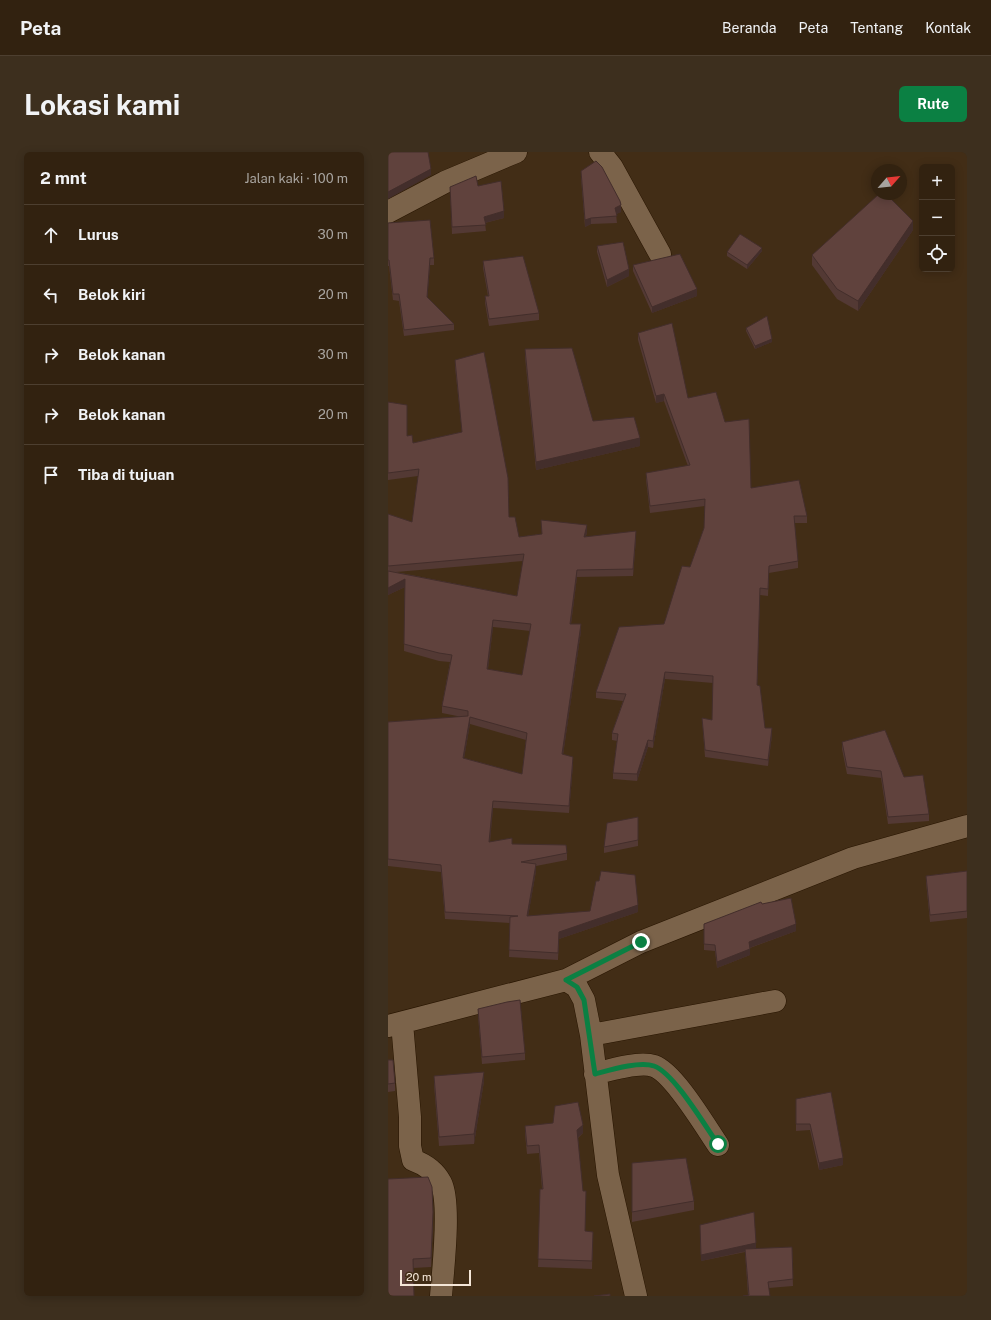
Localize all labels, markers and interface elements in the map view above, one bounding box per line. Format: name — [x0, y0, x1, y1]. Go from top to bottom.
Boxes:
text: Peta — [20, 17, 61, 39]
text: Beranda — [722, 20, 777, 36]
text: Peta — [799, 20, 828, 36]
text: Tentang — [850, 20, 903, 36]
text: Kontak — [925, 20, 971, 36]
button: Rute — [899, 86, 967, 122]
text: Lokasi kami — [24, 88, 180, 121]
north arrow — [871, 164, 907, 200]
map controls — [919, 164, 955, 272]
button: + — [919, 164, 955, 200]
text: 2 mnt — [40, 168, 87, 188]
text: Jalan kaki · 100 m — [244, 171, 348, 186]
button: − — [919, 200, 955, 236]
icon: ahead — [40, 224, 62, 246]
text: Lurus — [78, 226, 119, 243]
text: 30 m — [318, 227, 348, 242]
button: locate — [919, 236, 955, 272]
icon: left — [40, 284, 62, 306]
text: Belok kiri — [78, 286, 145, 303]
text: 20 m — [318, 287, 348, 302]
icon: right — [40, 344, 62, 366]
text: Belok kanan — [78, 346, 165, 363]
text: 30 m — [318, 347, 348, 362]
icon: right — [40, 404, 62, 426]
text: Belok kanan — [78, 406, 165, 423]
text: 20 m — [318, 407, 348, 422]
icon: arrive — [40, 464, 62, 486]
text: Tiba di tujuan — [78, 466, 174, 483]
route end — [632, 933, 650, 951]
route start — [709, 1135, 727, 1153]
scale bar — [400, 1268, 471, 1287]
text: 20 m — [406, 1271, 431, 1283]

